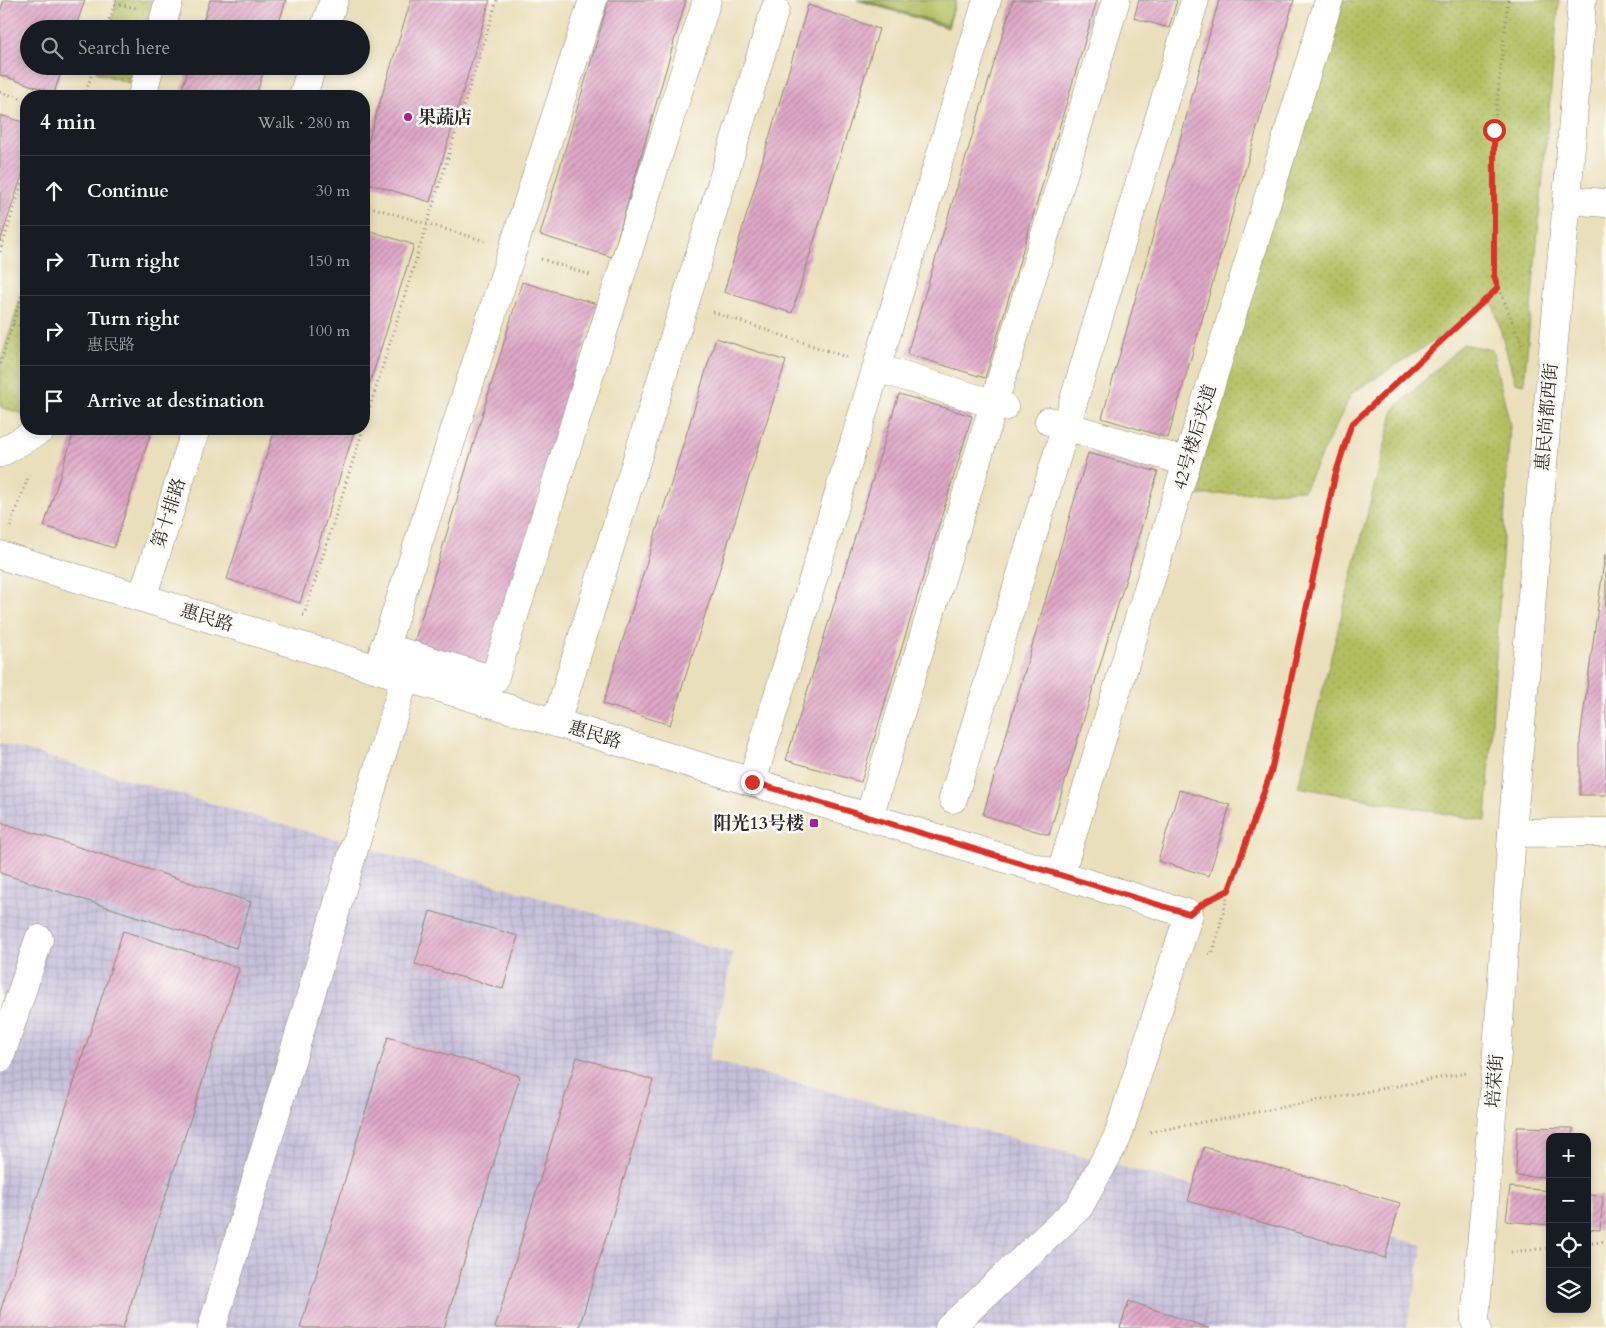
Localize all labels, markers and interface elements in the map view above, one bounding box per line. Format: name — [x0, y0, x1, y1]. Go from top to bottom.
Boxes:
search box — [20, 20, 370, 75]
icon: search — [38, 34, 66, 62]
text: Search here — [78, 35, 170, 61]
place label: 果蔬店 — [418, 105, 472, 130]
text: 4 min — [40, 108, 96, 137]
marker: 果蔬店 — [402, 111, 414, 123]
text: Walk · 280 m — [258, 112, 350, 134]
route start — [1483, 119, 1506, 142]
icon: ahead — [40, 177, 68, 205]
text: Continue — [87, 178, 169, 204]
text: 30 m — [316, 180, 350, 202]
icon: right — [40, 247, 68, 275]
text: Turn right — [87, 248, 179, 274]
text: 150 m — [308, 250, 350, 272]
text: Turn right — [87, 306, 179, 332]
icon: right — [40, 317, 68, 345]
text: 100 m — [308, 320, 350, 342]
text: 惠民路 — [87, 334, 135, 356]
street label: 惠民尚都西街 — [1530, 362, 1564, 472]
street label: 42号楼后夹道 — [1167, 381, 1223, 493]
icon: arrive — [40, 387, 68, 415]
text: Arrive at destination — [87, 388, 264, 414]
street label: 第十排路 — [146, 475, 192, 551]
street label: 惠民路 — [178, 598, 236, 638]
street label: 惠民路 — [566, 715, 624, 755]
route end — [741, 771, 764, 794]
place label: 阳光13号楼 — [714, 811, 804, 836]
marker: 阳光13号楼 — [808, 817, 820, 829]
street label: 培荣街 — [1481, 1053, 1509, 1109]
map controls — [1546, 1133, 1591, 1313]
button: + — [1546, 1133, 1591, 1178]
button: − — [1546, 1178, 1591, 1223]
button: locate — [1546, 1223, 1591, 1268]
button: layers — [1546, 1268, 1591, 1313]

